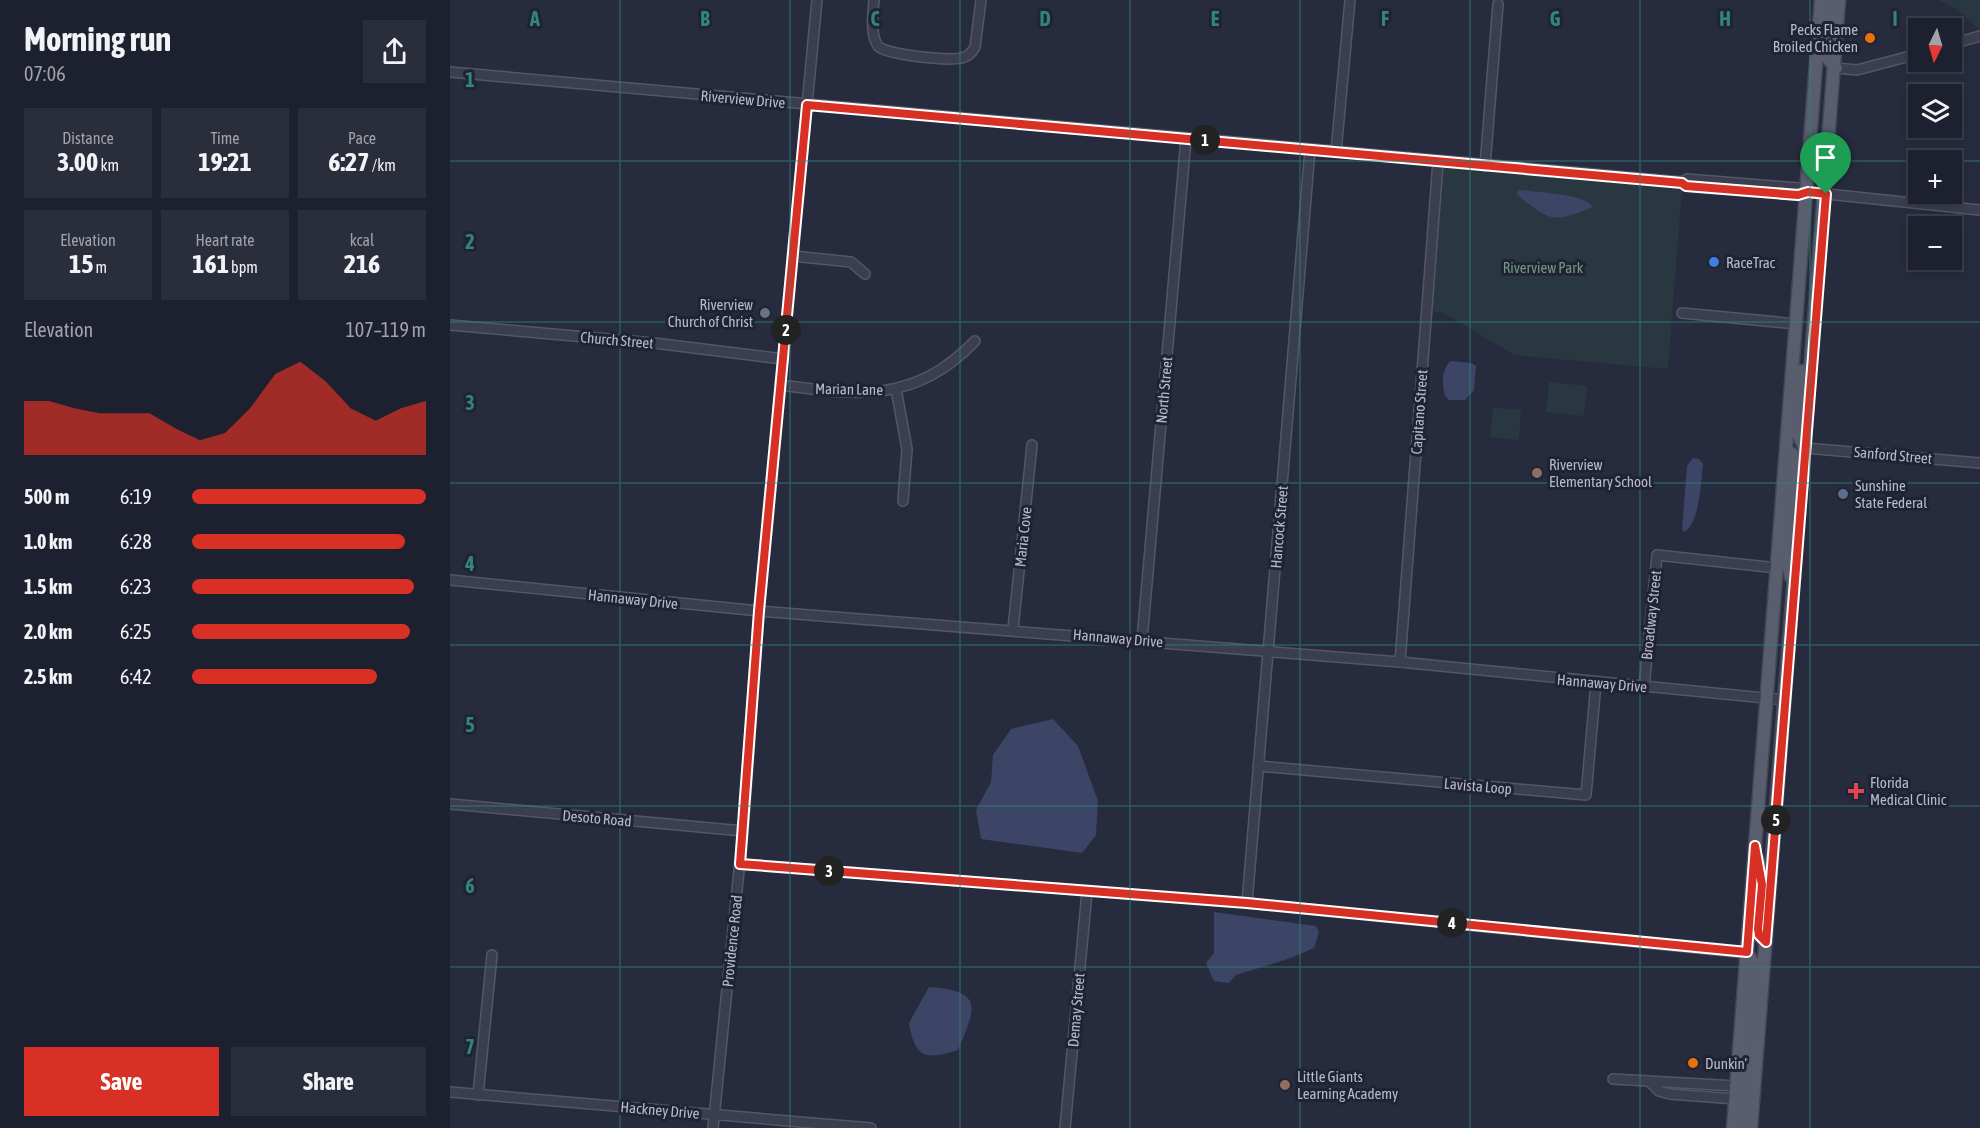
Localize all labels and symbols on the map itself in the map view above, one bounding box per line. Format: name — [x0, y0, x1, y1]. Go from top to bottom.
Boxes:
text: A — [529, 7, 540, 30]
text: B — [700, 7, 710, 30]
text: C — [871, 7, 880, 30]
text: D — [1039, 7, 1051, 30]
text: E — [1211, 7, 1220, 30]
text: F — [1381, 7, 1389, 30]
text: G — [1550, 7, 1561, 30]
text: H — [1719, 7, 1731, 30]
text: I — [1892, 7, 1898, 30]
north arrow — [1908, 18, 1962, 72]
place label: Pecks Flame Broiled Chicken — [1773, 21, 1858, 55]
marker: Pecks Flame Broiled Chicken — [1863, 31, 1877, 45]
text: 1 — [465, 68, 475, 91]
street label: Riverview Drive — [700, 87, 786, 111]
pin: 1 — [1190, 125, 1220, 155]
pin — [1800, 132, 1851, 194]
text: 2 — [465, 230, 475, 253]
place label: RaceTrac — [1726, 254, 1776, 271]
marker: RaceTrac — [1707, 255, 1721, 269]
park label: Riverview Park — [1503, 259, 1584, 276]
place label: Riverview Church of Christ — [668, 296, 753, 330]
marker: Riverview Church of Christ — [758, 306, 772, 320]
pin: 2 — [771, 315, 801, 345]
street label: Church Street — [580, 328, 654, 352]
street label: North Street — [1153, 356, 1175, 424]
street label: Capitano Street — [1408, 369, 1430, 455]
street label: Marian Lane — [815, 380, 883, 398]
text: 3 — [465, 391, 475, 414]
street label: Sanford Street — [1853, 443, 1933, 467]
place label: Riverview Elementary School — [1549, 456, 1652, 490]
marker: Riverview Elementary School — [1530, 466, 1544, 480]
place label: Sunshine State Federal — [1855, 477, 1927, 511]
street label: Hancock Street — [1267, 485, 1291, 569]
marker: Sunshine State Federal — [1836, 487, 1850, 501]
street label: Maria Cove — [1011, 506, 1035, 568]
text: 4 — [464, 552, 475, 575]
street label: Broadway Street — [1638, 570, 1664, 660]
street label: Hannaway Drive — [587, 586, 679, 612]
street label: Hannaway Drive — [1072, 626, 1164, 650]
street label: Hannaway Drive — [1556, 671, 1648, 695]
text: 5 — [465, 713, 475, 736]
place label: Florida Medical Clinic — [1870, 774, 1947, 808]
street label: Lavista Loop — [1443, 775, 1513, 797]
marker: Florida Medical Clinic — [1847, 782, 1865, 800]
pin: 5 — [1761, 805, 1791, 835]
street label: Desoto Road — [562, 807, 632, 829]
pin: 3 — [814, 856, 844, 886]
text: 6 — [465, 874, 475, 897]
street label: Providence Road — [719, 894, 745, 988]
pin: 4 — [1437, 908, 1467, 938]
street label: Demay Street — [1064, 972, 1088, 1048]
text: 7 — [465, 1035, 475, 1058]
place label: Dunkin' — [1705, 1055, 1747, 1072]
marker: Dunkin' — [1686, 1056, 1700, 1070]
place label: Little Giants Learning Academy — [1297, 1068, 1398, 1102]
marker: Little Giants Learning Academy — [1278, 1078, 1292, 1092]
street label: Hackney Drive — [620, 1098, 700, 1122]

